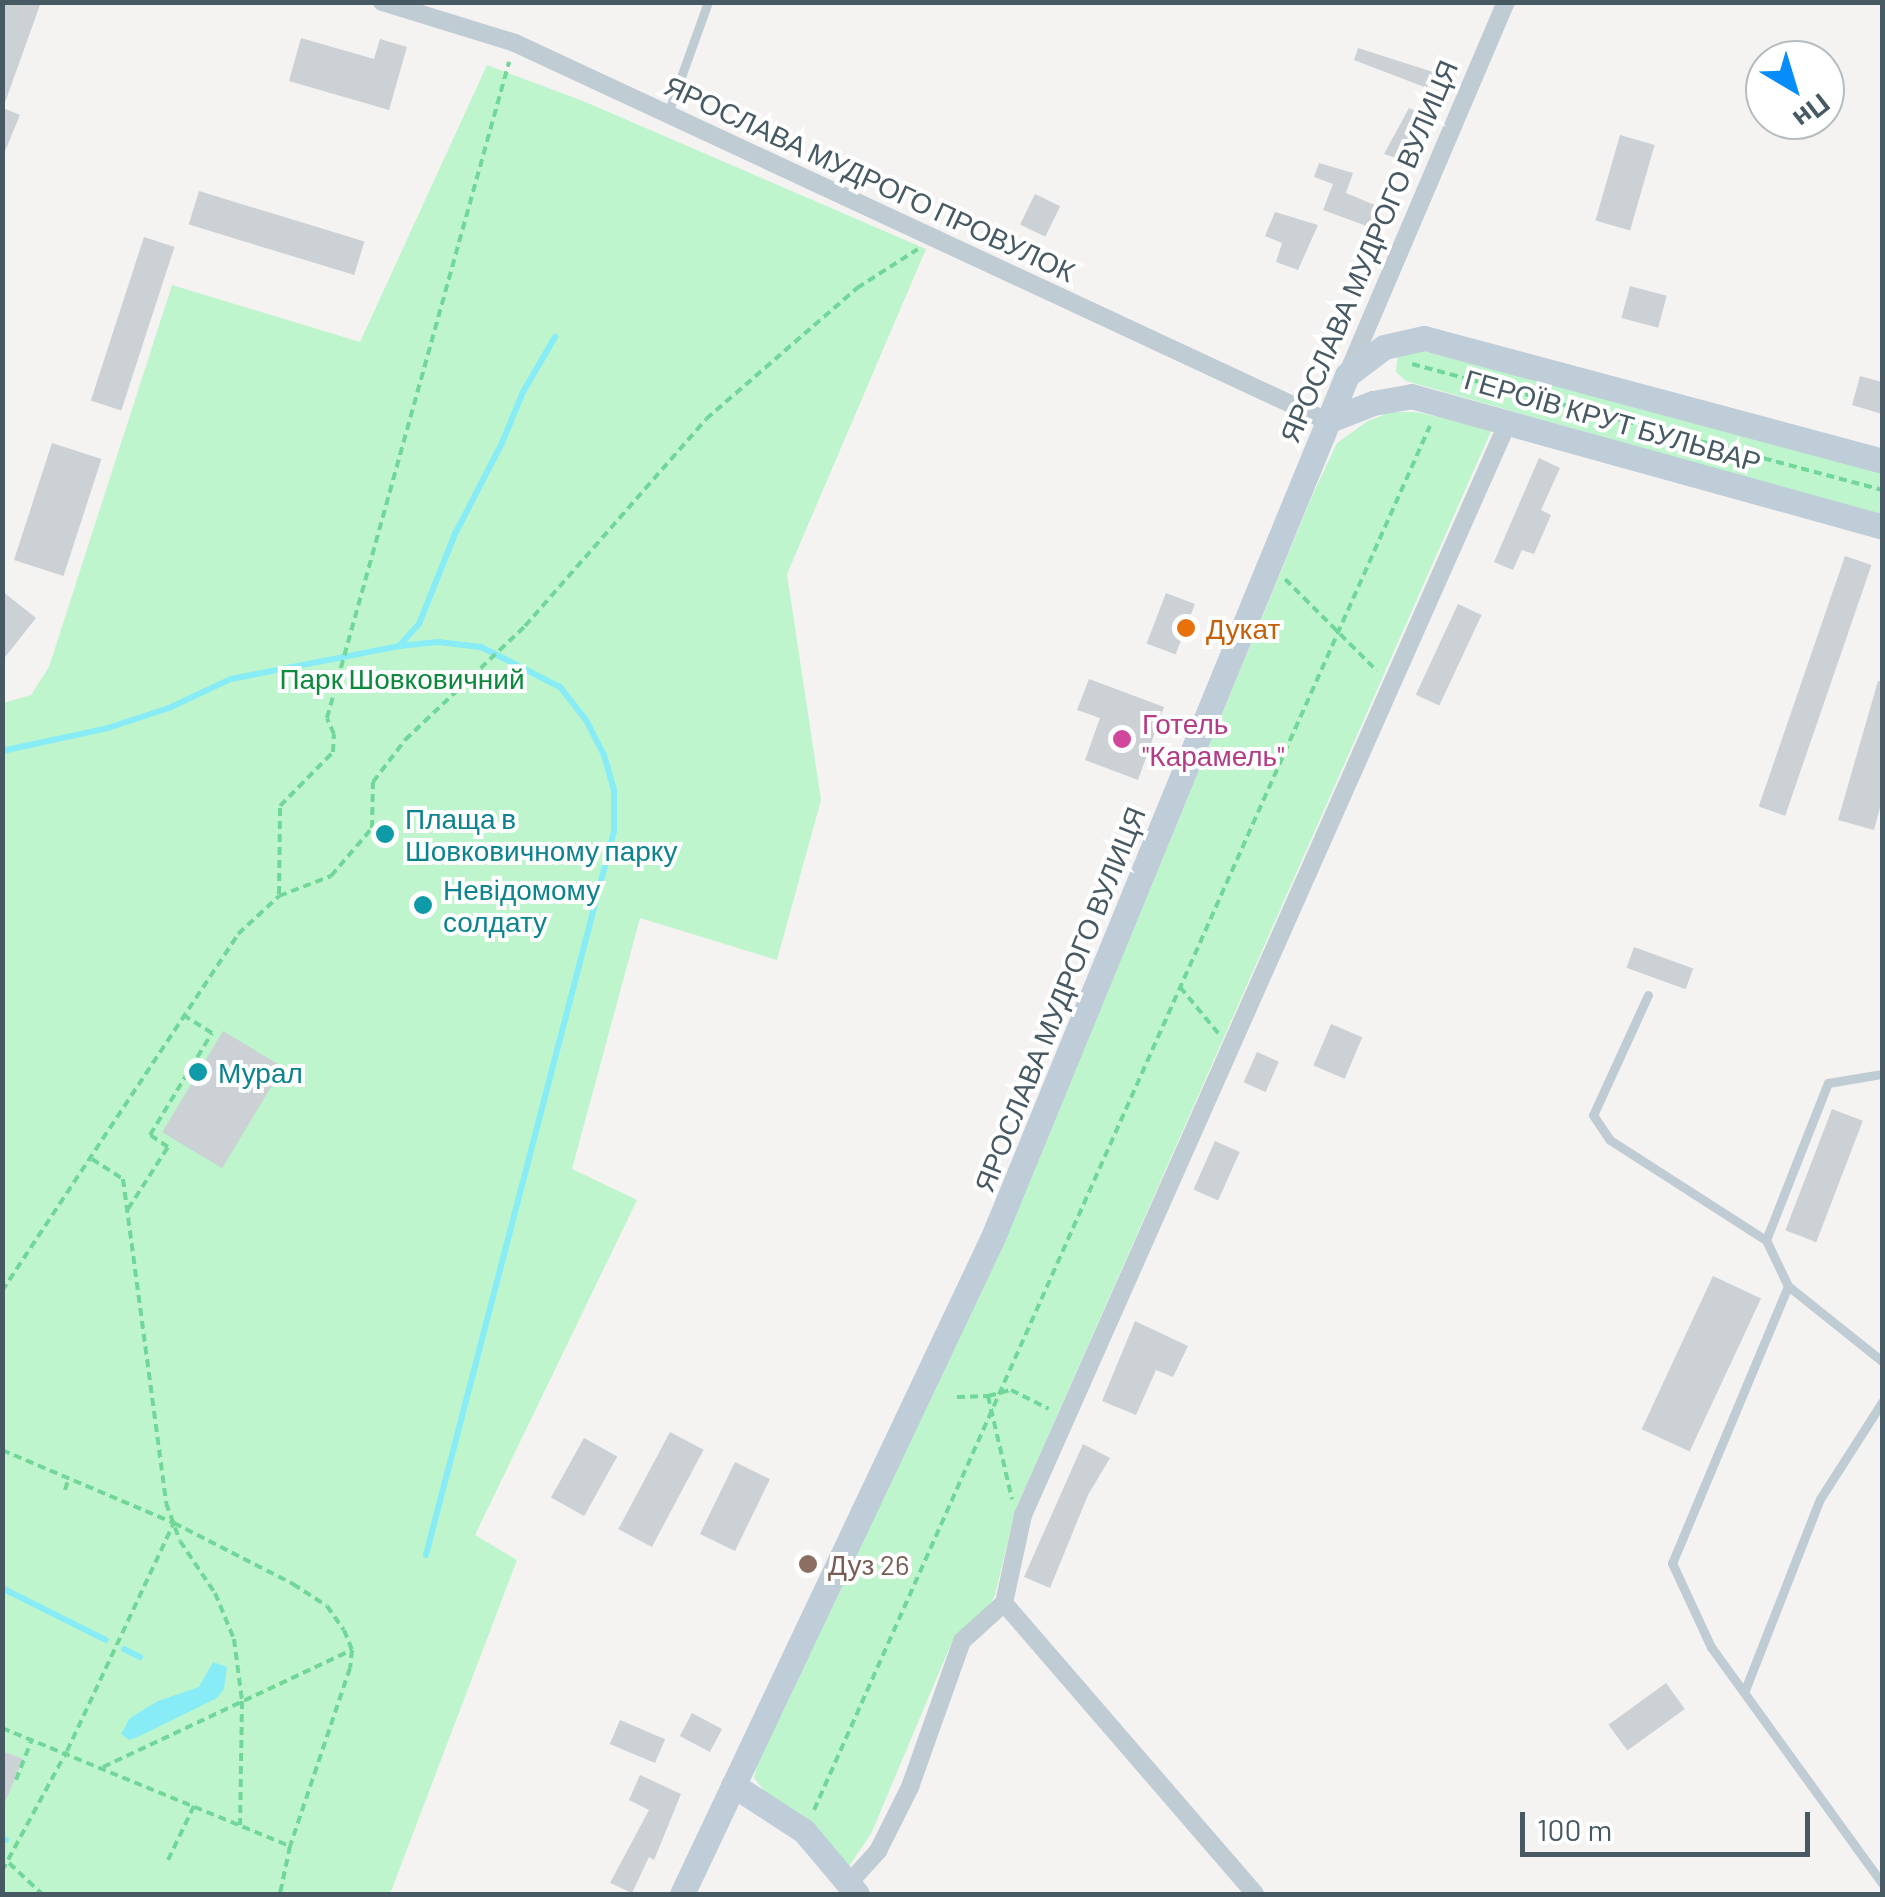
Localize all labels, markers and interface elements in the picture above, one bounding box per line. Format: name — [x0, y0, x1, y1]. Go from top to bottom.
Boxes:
north arrow — [1745, 40, 1845, 140]
street label: ЯРОСЛАВА МУДРОГО ВУЛИЦЯ — [1272, 55, 1464, 447]
street label: ЯРОСЛАВА МУДРОГО ПРОВУЛОК — [659, 68, 1081, 288]
text: Пн — [1787, 87, 1837, 137]
street label: ГЕРОЇВ КРУТ БУЛЬВАР — [1461, 362, 1765, 478]
place label: Дукат — [1206, 611, 1280, 645]
marker: Дукат — [1175, 617, 1197, 639]
park label: Парк Шовковичний — [279, 661, 525, 695]
place label: Готель "Карамель" — [1142, 706, 1285, 772]
marker: Готель "Карамель" — [1111, 728, 1133, 750]
place label: Плаща в Шовковичному парку — [405, 801, 677, 867]
street label: ЯРОСЛАВА МУДРОГО ВУЛИЦЯ — [966, 802, 1152, 1196]
marker: Плаща в Шовковичному парку — [374, 823, 396, 845]
place label: Невідомому солдату — [443, 872, 600, 938]
marker: Невідомому солдату — [412, 894, 434, 916]
place label: Мурал — [218, 1055, 303, 1089]
marker: Мурал — [187, 1061, 209, 1083]
place label: Дуз 26 — [828, 1547, 909, 1581]
marker: Дуз 26 — [797, 1553, 819, 1575]
scale bar — [1525, 1792, 1815, 1854]
text: 100 m — [1537, 1811, 1612, 1847]

